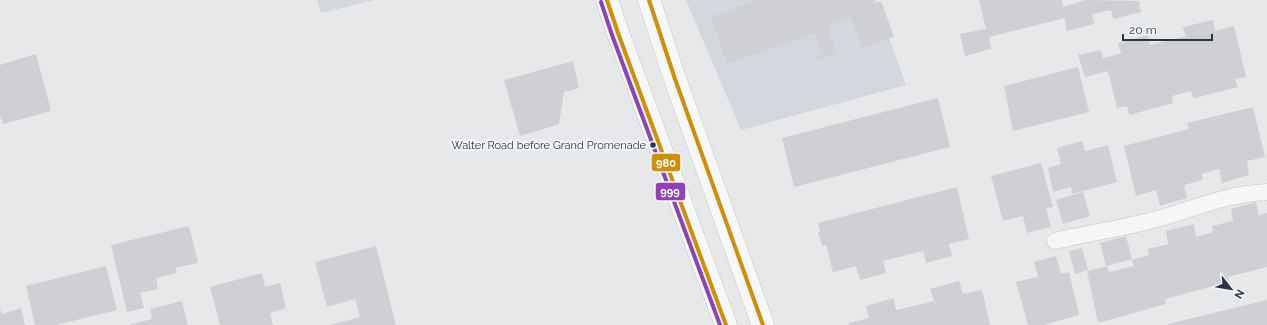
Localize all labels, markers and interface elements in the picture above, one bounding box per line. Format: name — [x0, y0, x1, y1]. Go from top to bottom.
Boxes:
scale bar — [1123, 16, 1212, 42]
text: 20 m — [1129, 23, 1157, 37]
place label: Walter Road before Grand Promenade — [451, 139, 647, 152]
marker: Walter Road before Grand Promenade — [648, 140, 658, 150]
line badge: 980 — [651, 153, 681, 172]
text: 980 — [656, 157, 676, 170]
line badge: 999 — [655, 182, 686, 201]
text: 999 — [660, 186, 680, 199]
north arrow — [1211, 269, 1251, 309]
text: N — [1231, 287, 1247, 301]

